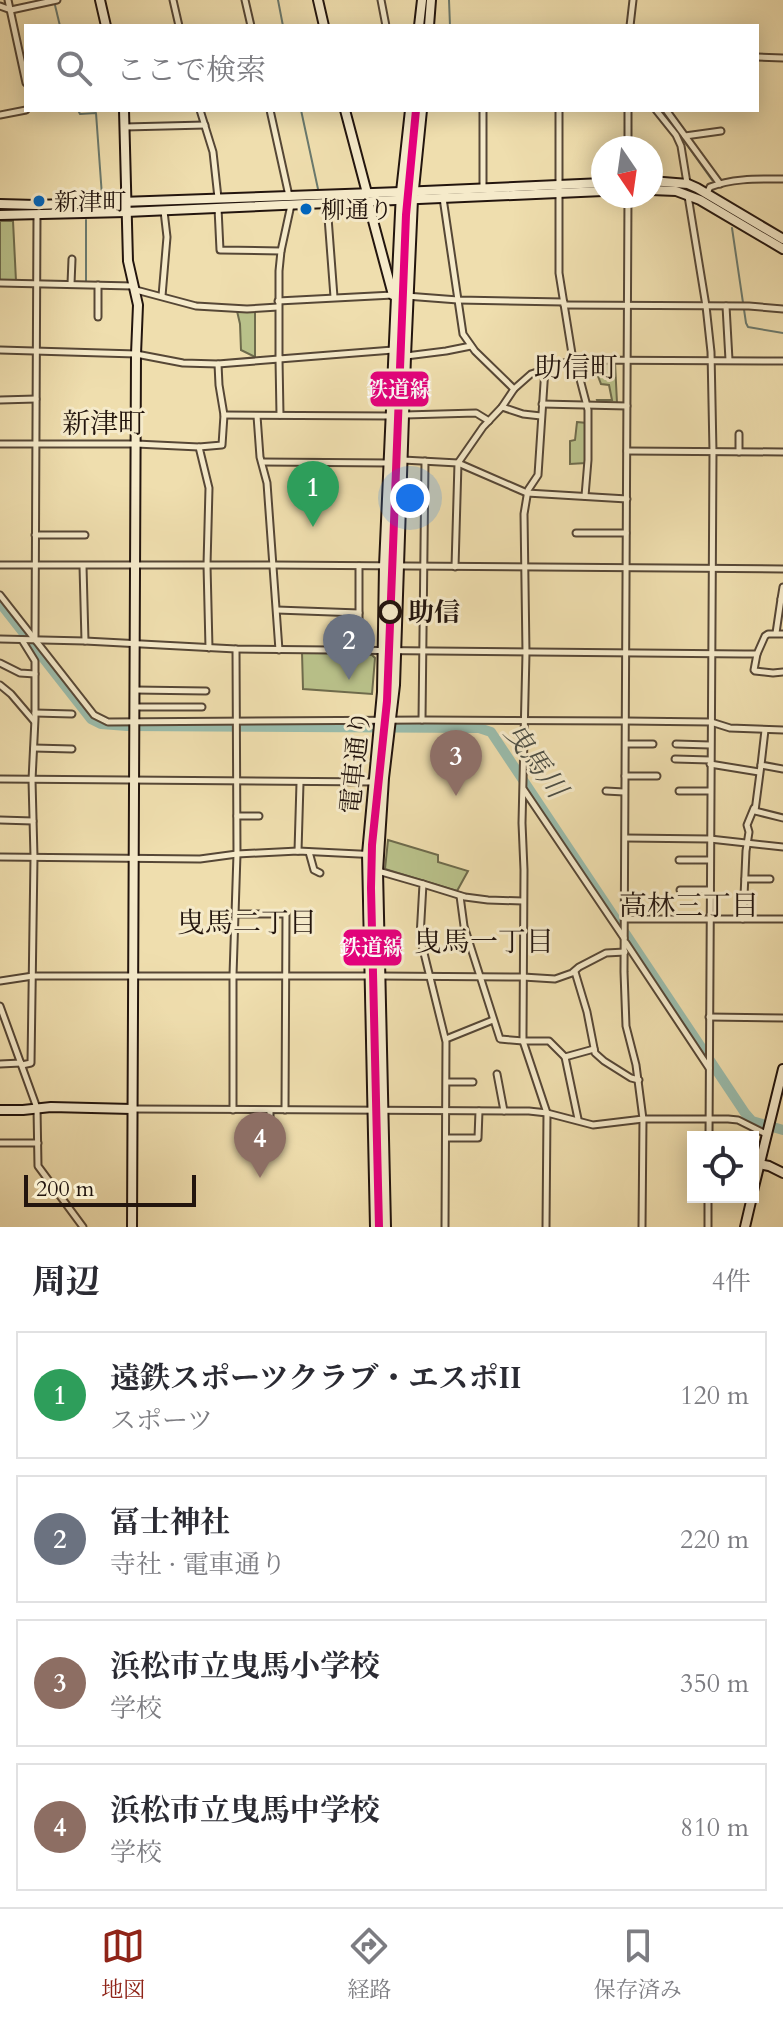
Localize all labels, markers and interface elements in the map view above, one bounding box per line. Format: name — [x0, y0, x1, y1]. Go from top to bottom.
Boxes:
search box — [24, 24, 759, 112]
icon: search — [52, 46, 96, 90]
text: ここで検索 — [116, 50, 266, 91]
north arrow — [591, 136, 663, 208]
place label: 新津町 — [54, 186, 126, 219]
marker: 新津町 — [31, 193, 47, 209]
place label: 柳通り — [321, 194, 393, 227]
marker: 柳通り — [298, 201, 314, 217]
district label: 助信町 — [534, 349, 618, 387]
line badge: 鉄道線 — [369, 370, 430, 408]
text: 鉄道線 — [366, 375, 432, 405]
district label: 新津町 — [62, 405, 146, 443]
pin: 1 — [287, 461, 339, 527]
your location — [390, 478, 430, 518]
place label: 助信 — [408, 595, 460, 630]
marker: 助信 — [379, 601, 401, 623]
pin: 2 — [323, 614, 375, 680]
street label: 電車通り — [333, 709, 378, 816]
water label: 曳馬川 — [495, 715, 577, 808]
pin: 3 — [430, 730, 482, 796]
district label: 高林三丁目 — [619, 887, 759, 925]
district label: 曳馬二丁目 — [177, 904, 317, 942]
district label: 曳馬一丁目 — [414, 923, 554, 961]
line badge: 鉄道線 — [342, 928, 403, 967]
text: 鉄道線 — [339, 933, 405, 963]
pin: 4 — [234, 1112, 286, 1178]
map controls — [687, 1131, 759, 1203]
button: locate — [687, 1131, 759, 1203]
scale bar — [24, 1171, 196, 1207]
text: 200 m — [36, 1174, 94, 1204]
text: 周辺 — [32, 1259, 100, 1305]
text: 4件 — [712, 1264, 751, 1299]
text: 遠鉄スポーツクラブ・エスポII — [110, 1358, 522, 1399]
text: 1 — [53, 1378, 67, 1413]
text: 120 m — [680, 1378, 749, 1413]
text: スポーツ — [110, 1403, 213, 1438]
text: 冨士神社 — [110, 1502, 230, 1543]
text: 2 — [53, 1522, 67, 1557]
text: 220 m — [680, 1522, 749, 1557]
text: 寺社 · 電車通り — [110, 1547, 287, 1582]
text: 浜松市立曳馬小学校 — [110, 1646, 380, 1687]
text: 3 — [53, 1666, 67, 1701]
text: 350 m — [680, 1666, 749, 1701]
text: 学校 — [110, 1691, 162, 1726]
text: 浜松市立曳馬中学校 — [110, 1790, 380, 1831]
text: 4 — [53, 1810, 67, 1845]
text: 810 m — [680, 1810, 749, 1845]
text: 学校 — [110, 1835, 162, 1870]
tab: 地図 — [101, 1924, 145, 2005]
tab: 経路 — [347, 1924, 392, 2005]
tab: 保存済み — [594, 1924, 682, 2005]

